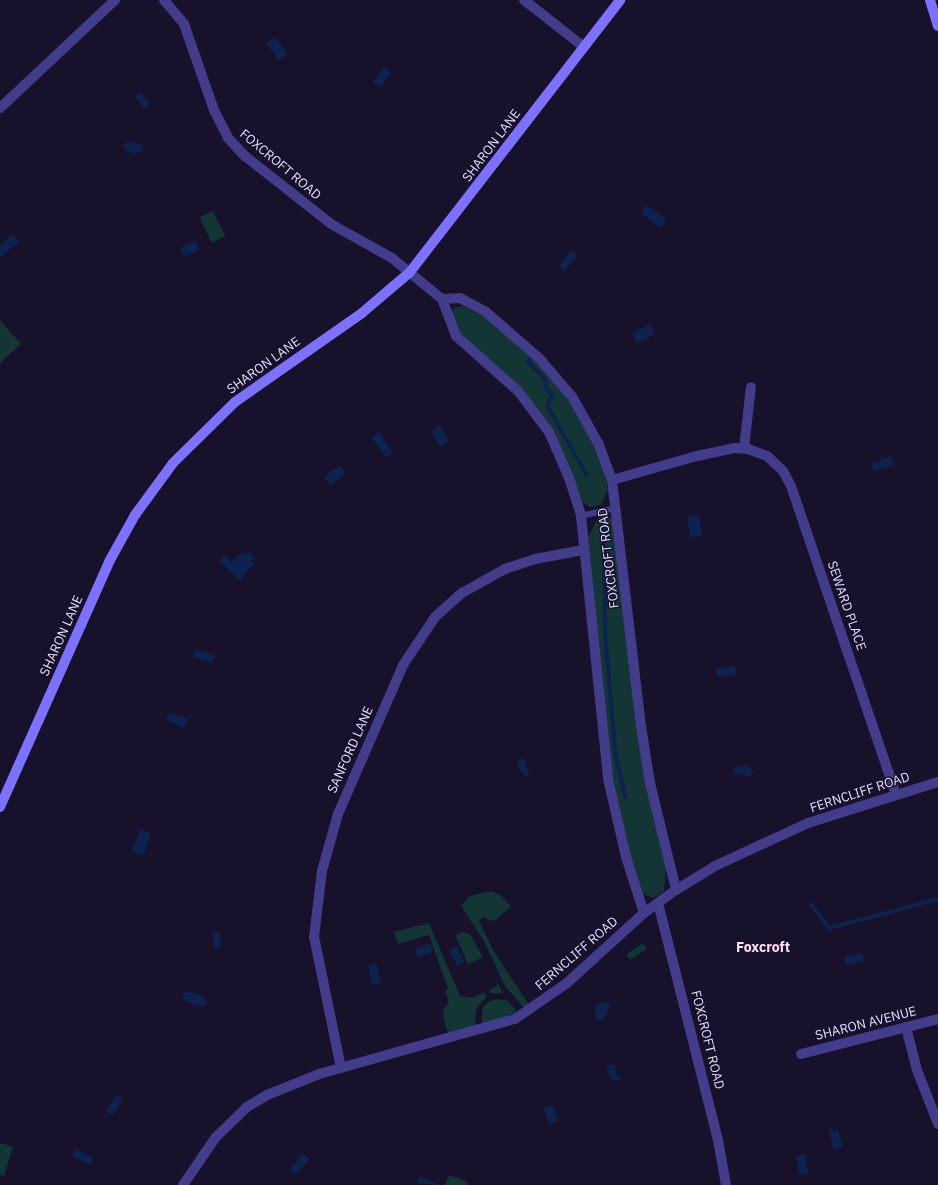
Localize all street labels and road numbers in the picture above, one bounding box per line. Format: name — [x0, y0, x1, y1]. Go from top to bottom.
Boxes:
street label: SHARON LANE — [460, 107, 524, 185]
street label: FOXCROFT ROAD — [236, 126, 324, 204]
street label: SHARON LANE — [224, 334, 304, 398]
street label: FOXCROFT ROAD — [595, 507, 623, 609]
street label: SEWARD PLACE — [823, 559, 869, 653]
street label: SHARON LANE — [37, 593, 87, 679]
street label: SANFORD LANE — [325, 704, 377, 796]
street label: FERNCLIFF ROAD — [808, 770, 912, 816]
street label: FERNCLIFF ROAD — [533, 914, 621, 994]
street label: FOXCROFT ROAD — [687, 989, 727, 1091]
street label: SHARON AVENUE — [814, 1004, 918, 1044]

